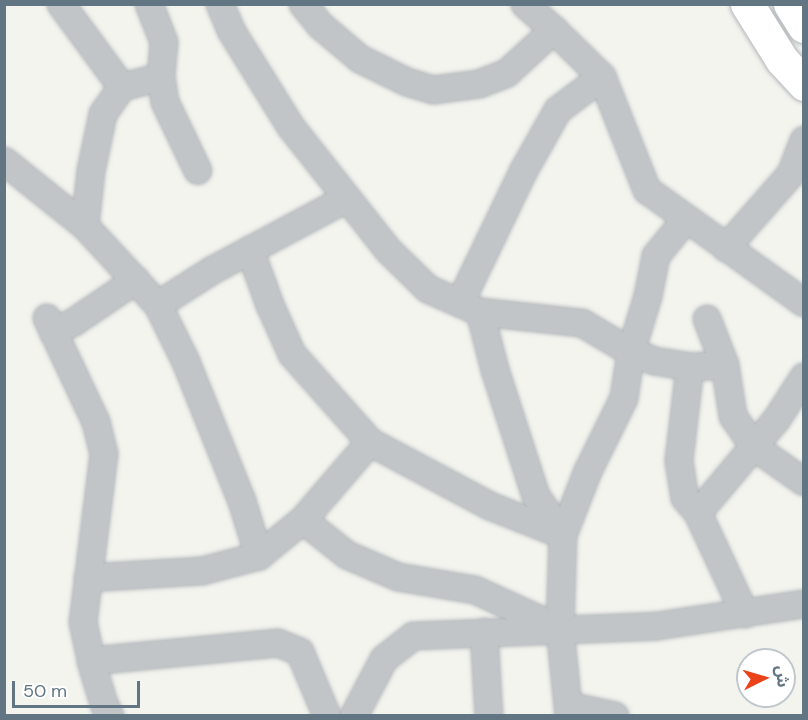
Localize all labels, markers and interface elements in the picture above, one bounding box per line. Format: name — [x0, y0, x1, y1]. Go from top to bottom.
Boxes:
north arrow — [736, 648, 796, 708]
text: ش — [771, 665, 794, 688]
scale bar — [15, 669, 142, 707]
text: 50 m — [23, 679, 67, 703]

